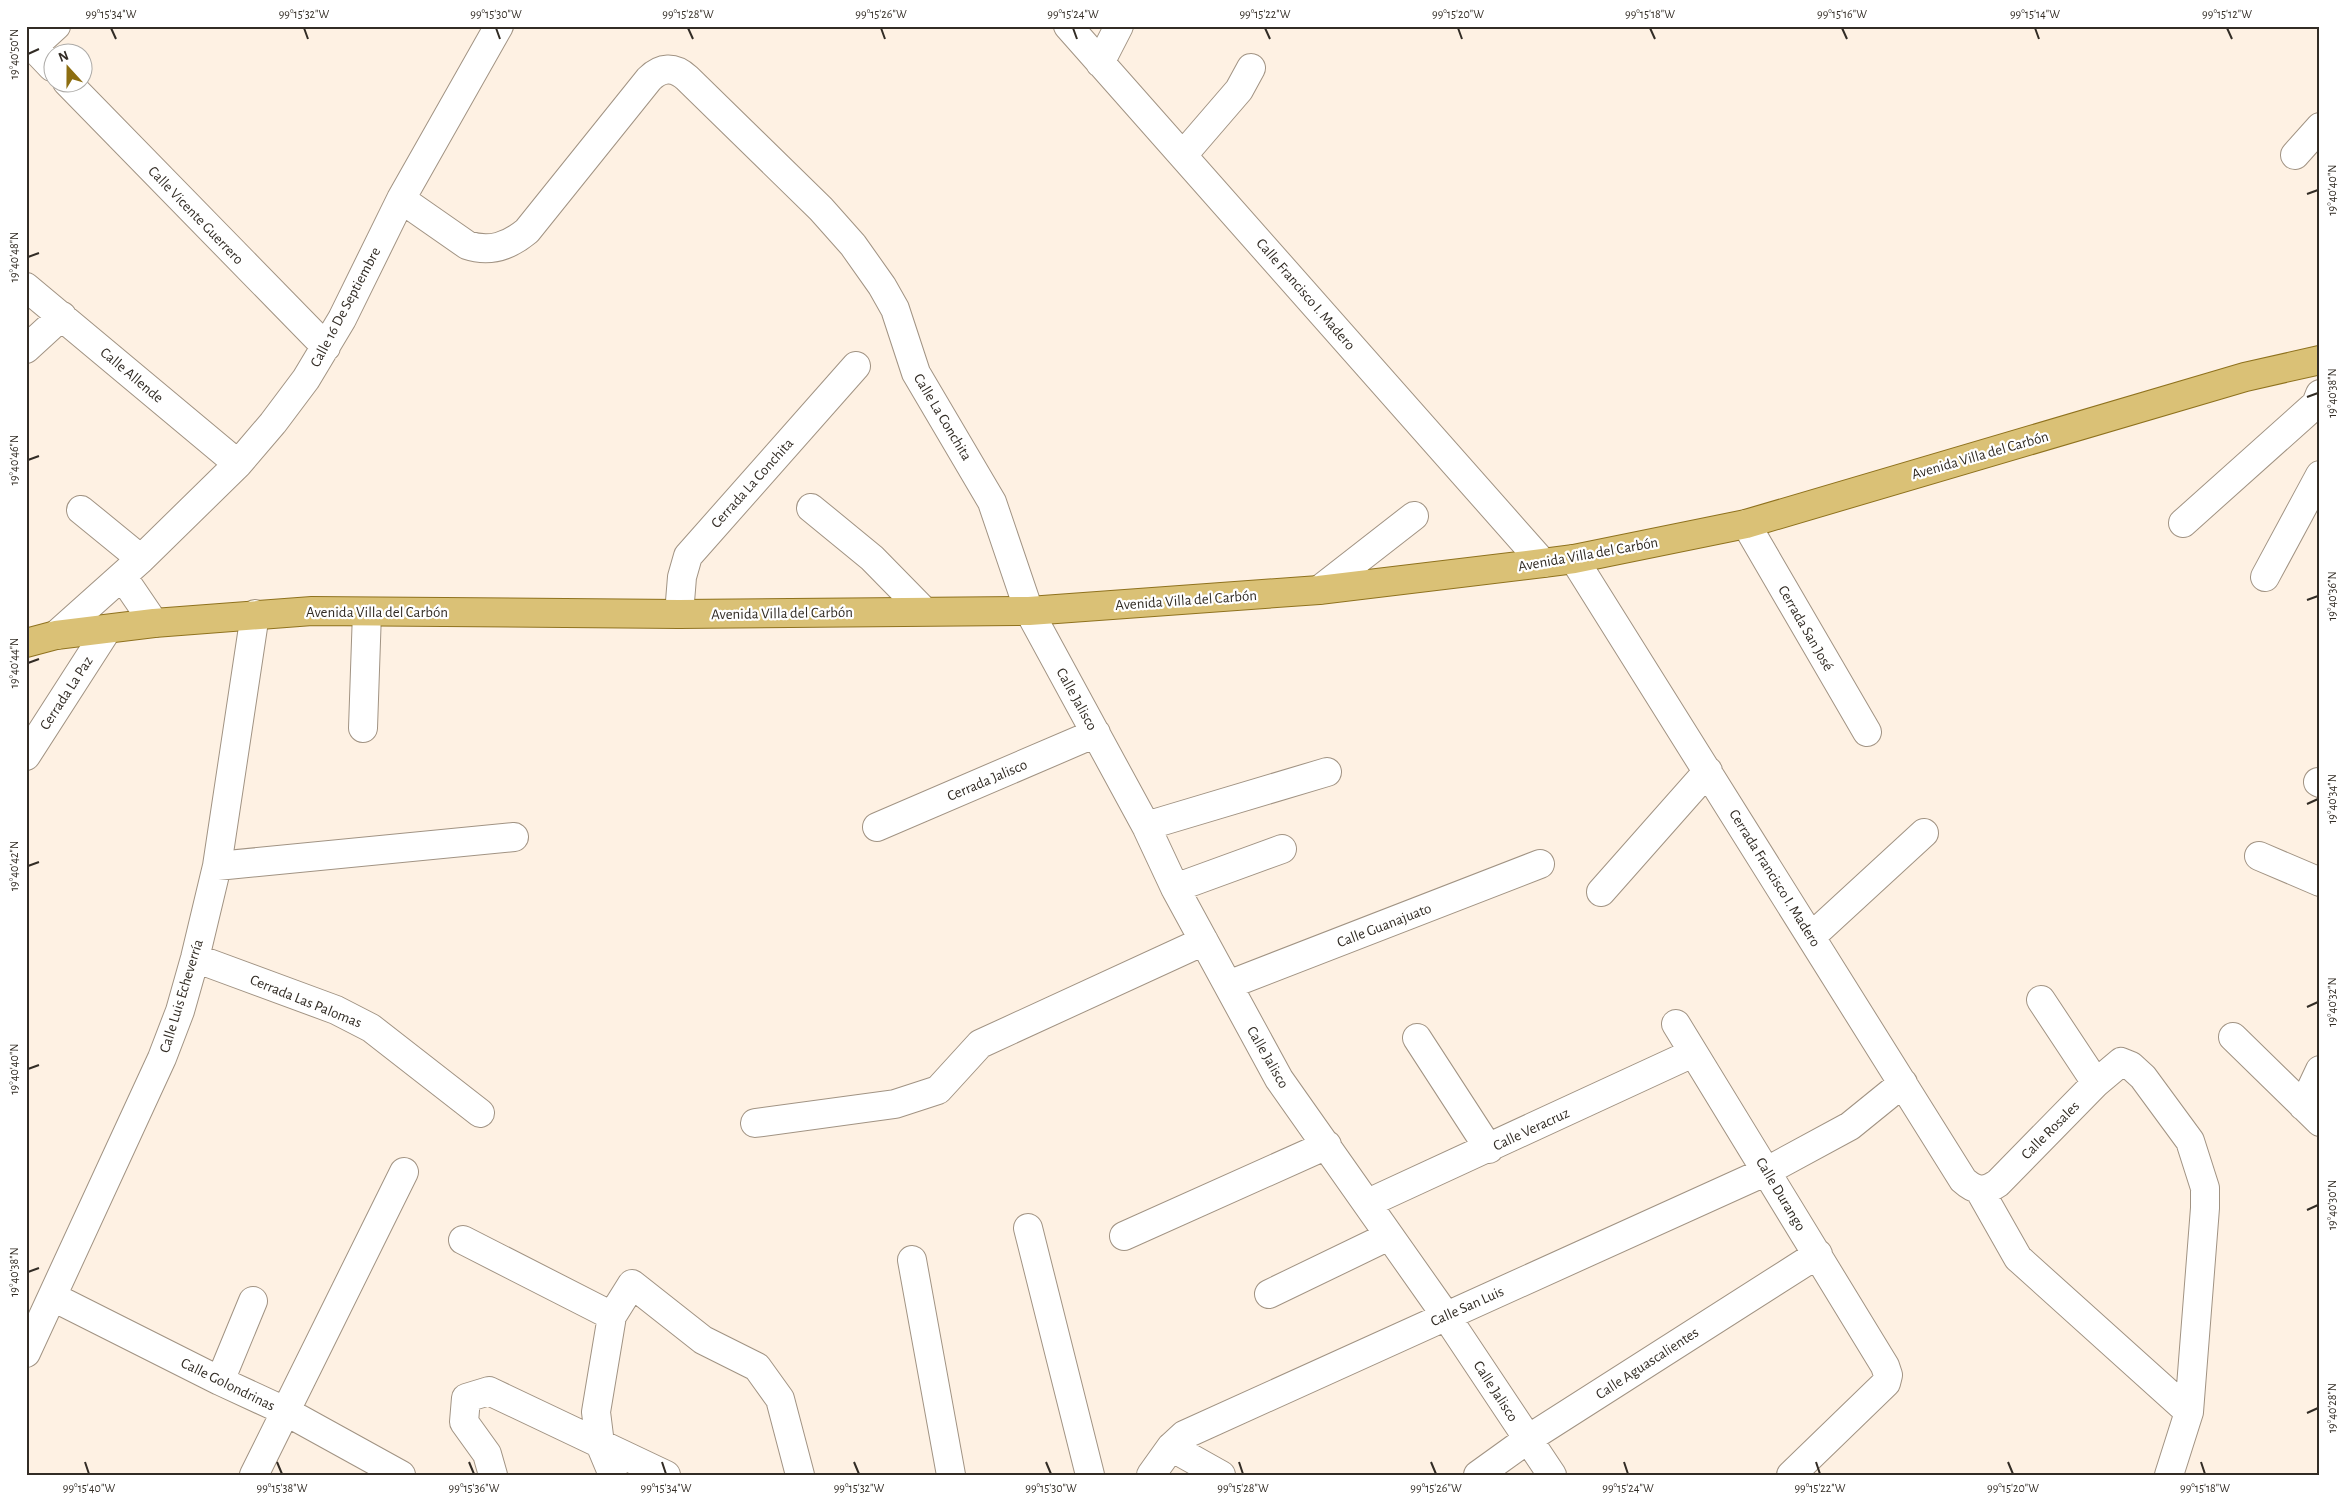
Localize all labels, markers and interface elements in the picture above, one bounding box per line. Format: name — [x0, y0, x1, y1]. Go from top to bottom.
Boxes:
text: 99°15'34"W — [86, 8, 137, 20]
text: 99°15'32"W — [279, 8, 330, 20]
text: 99°15'30"W — [470, 8, 522, 20]
text: 99°15'28"W — [662, 8, 714, 20]
text: 99°15'26"W — [855, 8, 907, 20]
text: 99°15'24"W — [1047, 8, 1099, 20]
text: 99°15'22"W — [1239, 8, 1291, 20]
text: 99°15'20"W — [1432, 8, 1484, 20]
text: 99°15'18"W — [1625, 8, 1675, 20]
text: 99°15'16"W — [1817, 8, 1867, 20]
text: 99°15'14"W — [2010, 8, 2060, 20]
text: 99°15'12"W — [2202, 8, 2252, 20]
text: 19°40'50"N — [8, 29, 20, 79]
north arrow — [42, 42, 92, 92]
text: N — [57, 49, 71, 65]
street label: Calle Vicente Guerrero — [145, 163, 246, 267]
text: 19°40'40"N — [2326, 164, 2338, 216]
text: 19°40'48"N — [8, 232, 20, 282]
street label: Calle Francisco I. Madero — [1253, 236, 1358, 353]
street label: Calle 16 De Septiembre — [308, 245, 383, 370]
street label: Calle Allende — [97, 345, 166, 406]
text: 19°40'38"N — [2326, 368, 2338, 418]
street label: Calle La Conchita — [911, 371, 974, 463]
street label: Avenida Villa del Carbón — [1910, 429, 2050, 482]
text: 19°40'46"N — [8, 435, 20, 485]
street label: Cerrada La Conchita — [708, 436, 796, 531]
street label: Avenida Villa del Carbón — [1517, 535, 1659, 574]
text: 19°40'36"N — [2326, 571, 2338, 621]
street label: Cerrada San José — [1775, 583, 1836, 674]
street label: Avenida Villa del Carbón — [1115, 588, 1257, 613]
street label: Avenida Villa del Carbón — [306, 605, 448, 620]
street label: Avenida Villa del Carbón — [711, 605, 853, 622]
text: 19°40'44"N — [8, 638, 20, 688]
street label: Cerrada La Paz — [37, 654, 96, 733]
street label: Calle Jalisco — [1053, 666, 1100, 733]
street label: Cerrada Jalisco — [945, 757, 1029, 804]
text: 19°40'34"N — [2326, 774, 2338, 824]
street label: Cerrada Francisco I. Madero — [1726, 807, 1823, 950]
text: 19°40'42"N — [8, 841, 20, 891]
street label: Calle Guanajuato — [1335, 901, 1433, 950]
street label: Calle Luis Echeverría — [157, 938, 206, 1055]
street label: Cerrada Las Palomas — [248, 972, 364, 1031]
text: 19°40'32"N — [2326, 977, 2338, 1027]
street label: Calle Jalisco — [1244, 1024, 1291, 1091]
text: 19°40'40"N — [8, 1043, 20, 1095]
street label: Calle Rosales — [2018, 1098, 2082, 1162]
street label: Calle Veracruz — [1491, 1105, 1572, 1154]
street label: Calle Durango — [1753, 1155, 1808, 1234]
text: 19°40'30"N — [2326, 1180, 2338, 1230]
text: 19°40'38"N — [8, 1247, 20, 1297]
street label: Calle San Luis — [1428, 1284, 1506, 1329]
street label: Calle Aguascalientes — [1593, 1325, 1701, 1402]
street label: Calle Golondrinas — [178, 1355, 277, 1414]
street label: Calle Jalisco — [1471, 1358, 1521, 1424]
text: 19°40'28"N — [2326, 1383, 2338, 1433]
text: 99°15'40"W — [63, 1482, 115, 1494]
text: 99°15'38"W — [257, 1482, 308, 1494]
text: 99°15'36"W — [449, 1482, 500, 1494]
text: 99°15'34"W — [641, 1482, 692, 1494]
text: 99°15'32"W — [834, 1482, 885, 1494]
text: 99°15'30"W — [1025, 1482, 1077, 1494]
text: 99°15'28"W — [1217, 1482, 1269, 1494]
text: 99°15'26"W — [1410, 1482, 1462, 1494]
text: 99°15'24"W — [1602, 1482, 1654, 1494]
text: 99°15'22"W — [1794, 1482, 1846, 1494]
text: 99°15'20"W — [1987, 1482, 2039, 1494]
text: 99°15'18"W — [2180, 1482, 2230, 1494]

